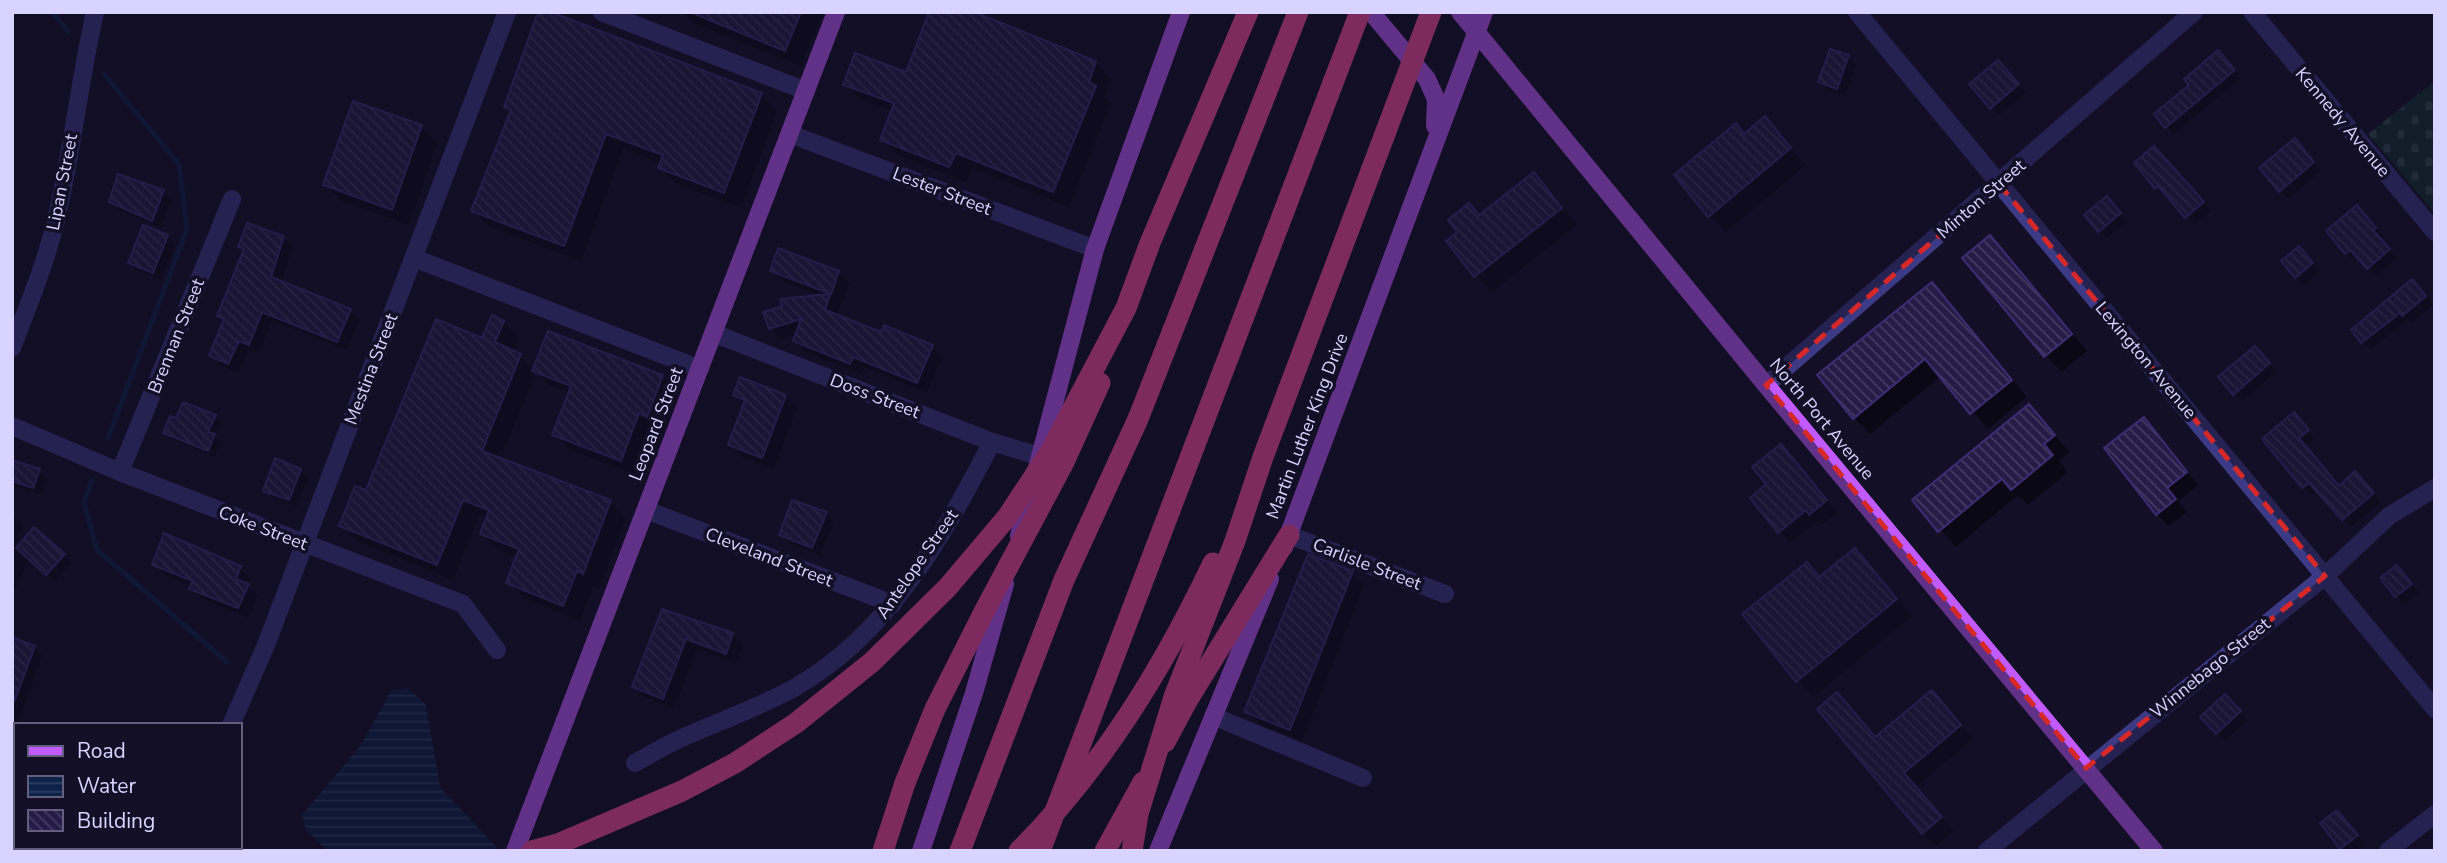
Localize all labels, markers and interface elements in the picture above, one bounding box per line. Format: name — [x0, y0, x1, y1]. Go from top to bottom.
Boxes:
street label: Kennedy Avenue — [2290, 62, 2396, 182]
street label: Lipan Street — [41, 131, 83, 232]
street label: Minton Street — [1932, 153, 2031, 244]
street label: Lester Street — [889, 161, 995, 221]
street label: Brennan Street — [142, 274, 210, 397]
street label: Lexington Avenue — [2090, 296, 2202, 424]
street label: Mestina Street — [339, 309, 404, 428]
street label: Martin Luther King Drive — [1260, 329, 1354, 523]
street label: North Port Avenue — [1764, 353, 1880, 485]
street label: Leopard Street — [623, 363, 689, 484]
street label: Doss Street — [827, 368, 924, 424]
street label: Coke Street — [215, 500, 312, 556]
street label: Antelope Street — [870, 504, 964, 623]
street label: Cleveland Street — [702, 522, 837, 593]
street label: Carlisle Street — [1309, 532, 1425, 596]
street label: Winnebago Street — [2145, 612, 2276, 724]
legend — [14, 723, 242, 849]
text: Road — [77, 737, 126, 765]
text: Water — [77, 772, 136, 800]
text: Building — [77, 807, 155, 835]

